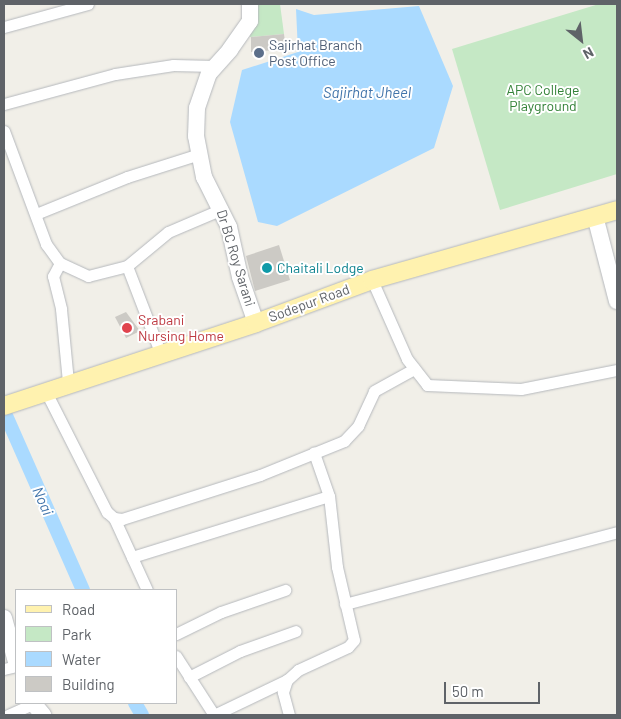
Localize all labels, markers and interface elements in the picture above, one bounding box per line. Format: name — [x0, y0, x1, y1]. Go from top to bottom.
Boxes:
north arrow — [556, 15, 606, 65]
place label: Sajirhat Branch Post Office — [269, 37, 362, 70]
text: N — [580, 44, 597, 63]
marker: Sajirhat Branch Post Office — [253, 47, 265, 59]
park label: APC College Playground — [506, 82, 580, 114]
water label: Sajirhat Jheel — [323, 84, 411, 102]
street label: Dr BC Roy Sarani — [213, 208, 259, 308]
place label: Chaitali Lodge — [277, 260, 364, 276]
marker: Chaitali Lodge — [261, 262, 273, 274]
street label: Sodepur Road — [266, 281, 352, 325]
place label: Srabani Nursing Home — [138, 312, 224, 344]
marker: Srabani Nursing Home — [120, 321, 134, 335]
water label: Noai — [29, 484, 57, 518]
legend — [15, 589, 178, 704]
text: Road — [62, 600, 95, 618]
text: Park — [62, 625, 91, 643]
text: Water — [62, 650, 101, 668]
scale bar — [446, 672, 542, 704]
text: Building — [62, 675, 115, 693]
text: 50 m — [452, 682, 484, 700]

